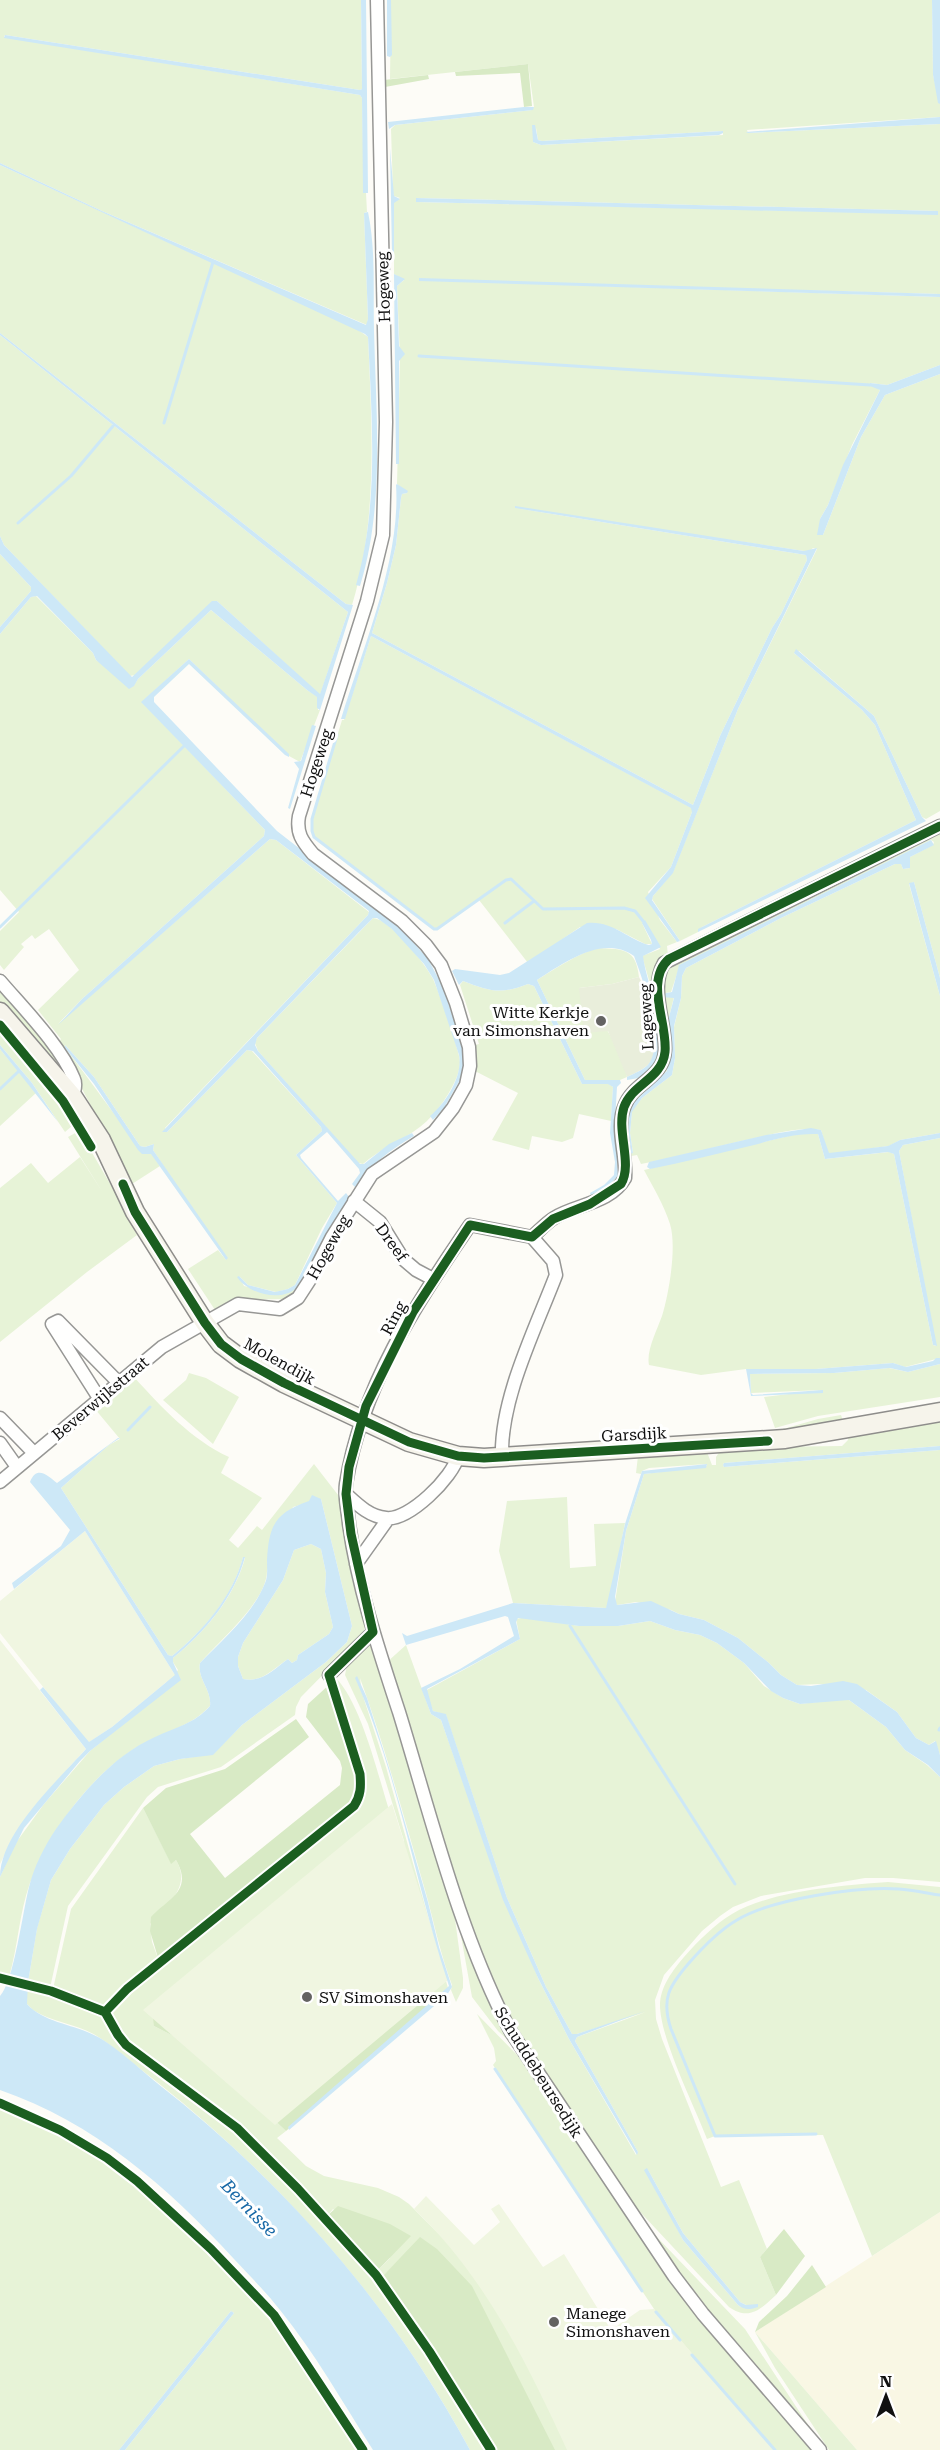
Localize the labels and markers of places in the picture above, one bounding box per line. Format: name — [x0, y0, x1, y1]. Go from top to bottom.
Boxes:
place label: Witte Kerkje van Simonshaven — [453, 1003, 589, 1040]
marker: Witte Kerkje van Simonshaven — [594, 1014, 608, 1028]
place label: SV Simonshaven — [319, 1988, 448, 2007]
marker: SV Simonshaven — [300, 1990, 314, 2004]
place label: Manege Simonshaven — [566, 2304, 670, 2341]
marker: Manege Simonshaven — [547, 2315, 561, 2329]

